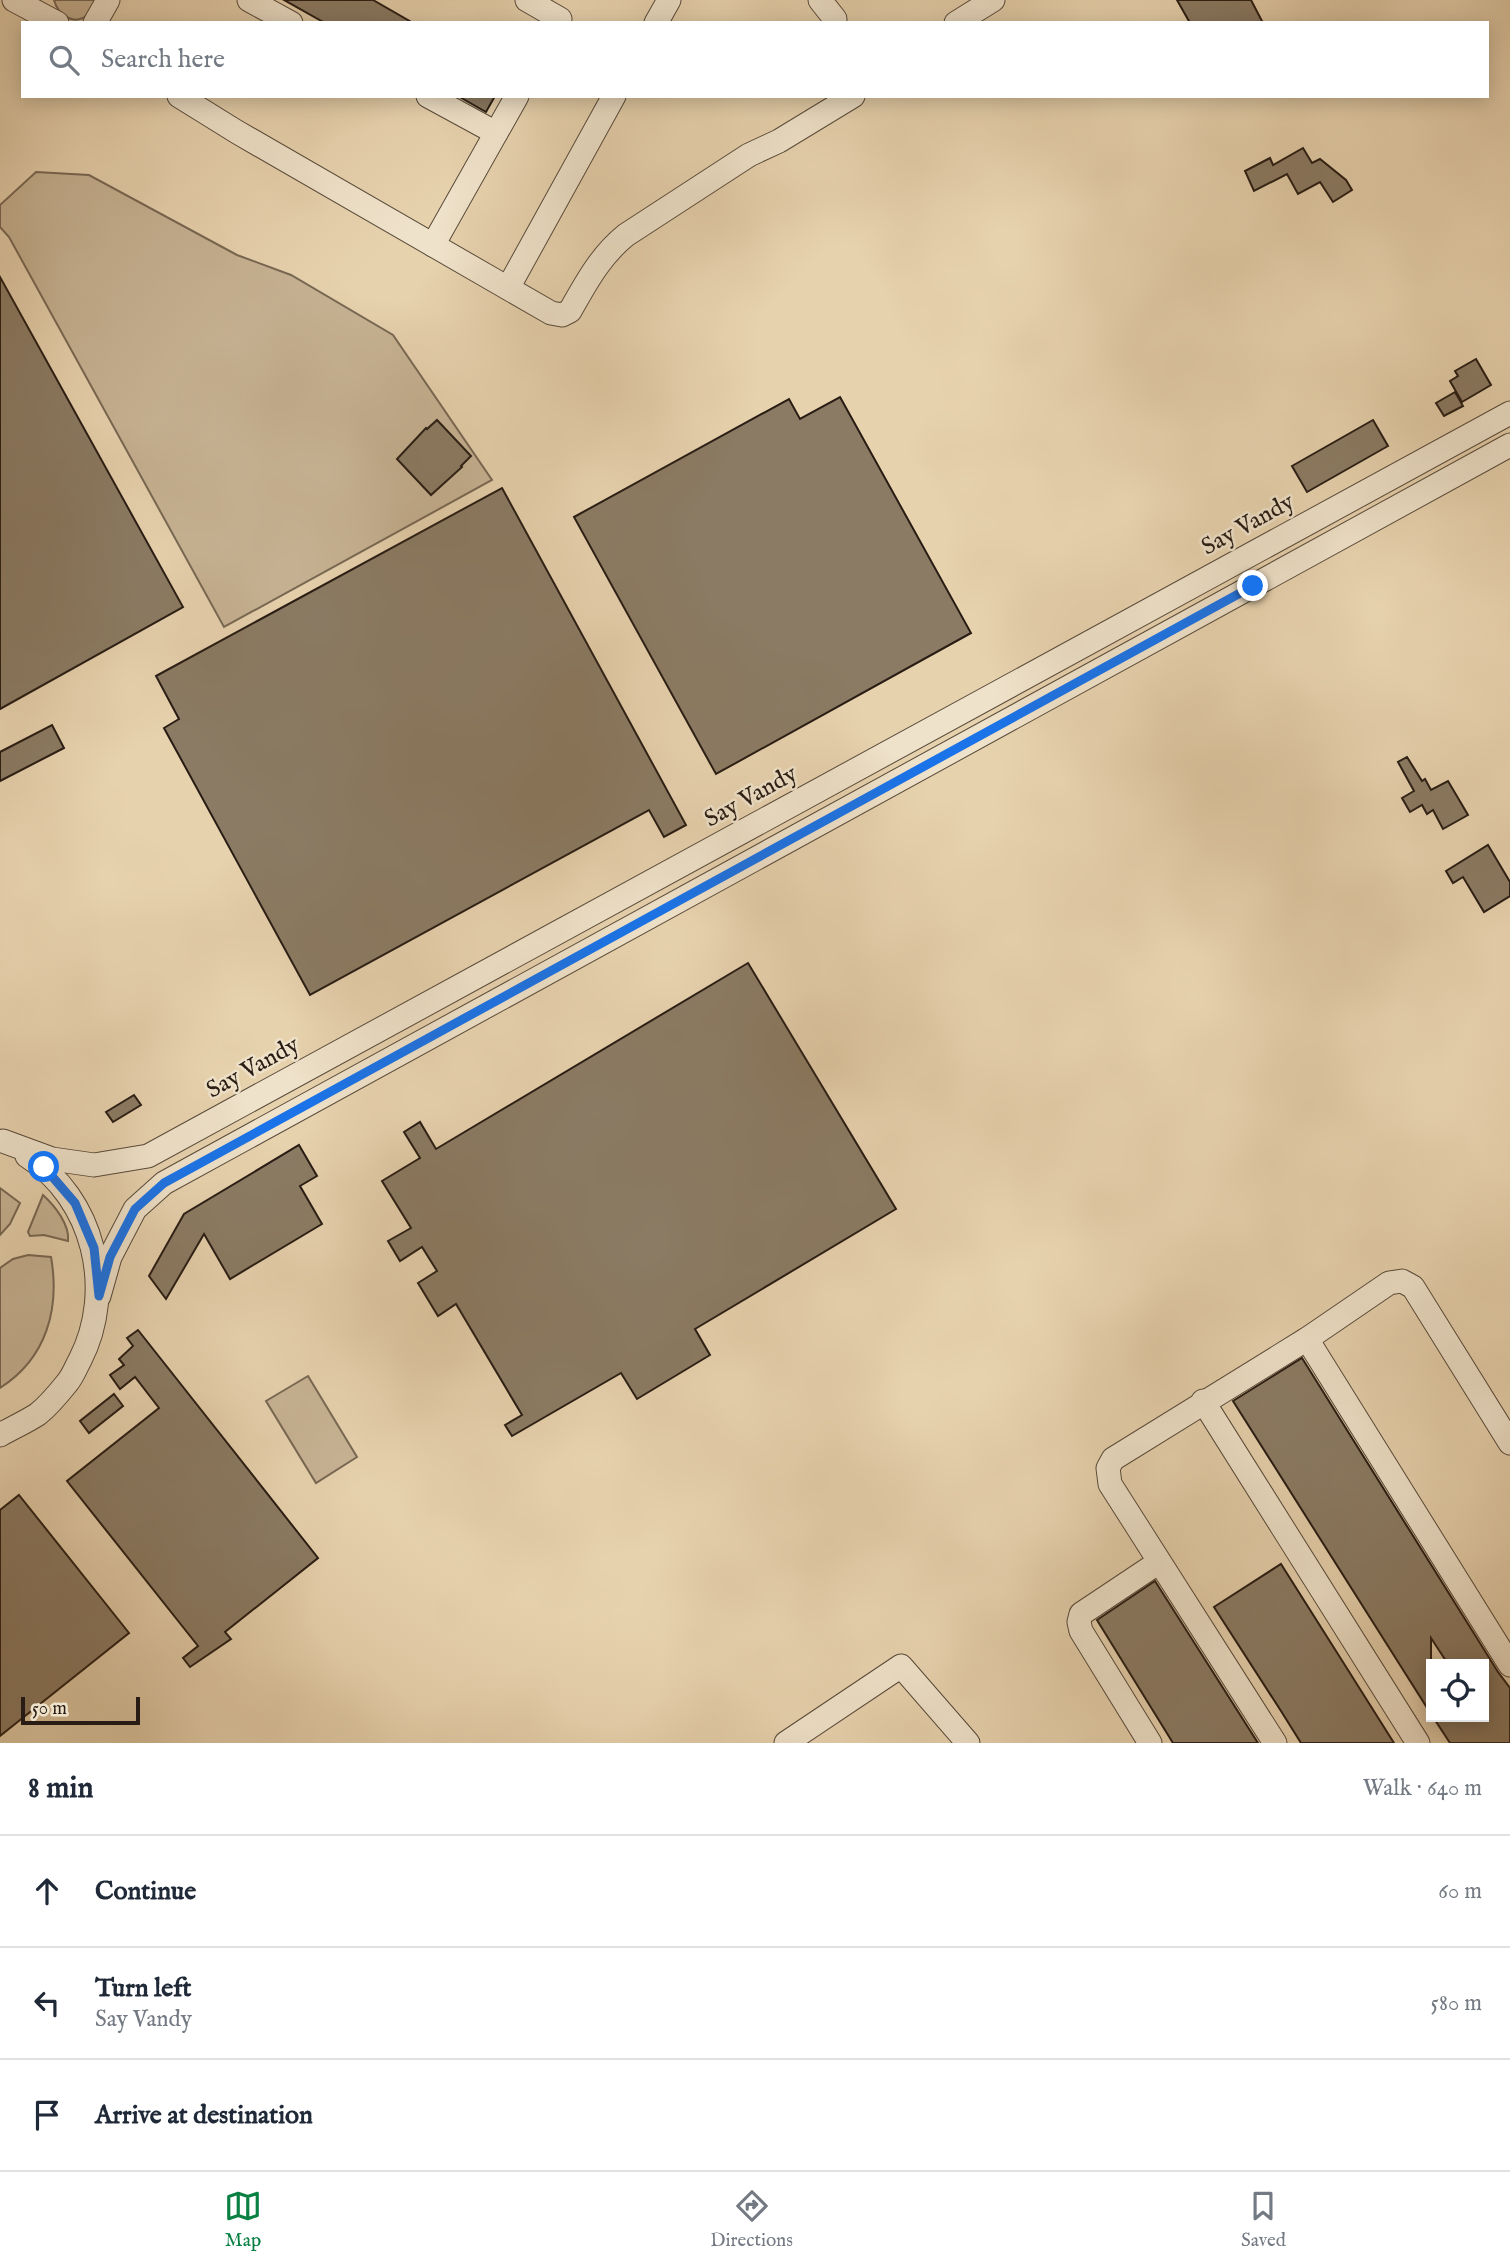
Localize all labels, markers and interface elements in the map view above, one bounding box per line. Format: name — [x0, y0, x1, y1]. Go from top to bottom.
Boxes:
search box — [21, 21, 1489, 98]
icon: search — [45, 41, 83, 79]
text: Search here — [101, 43, 225, 76]
street label: Say Vandy — [1196, 487, 1300, 563]
route end — [1237, 570, 1268, 601]
street label: Say Vandy — [699, 759, 803, 835]
street label: Say Vandy — [201, 1030, 305, 1106]
route start — [28, 1151, 59, 1182]
map controls — [1426, 1659, 1489, 1722]
button: locate — [1426, 1659, 1489, 1722]
scale bar — [21, 1694, 140, 1726]
text: 50 m — [32, 1697, 67, 1721]
text: 8 min — [28, 1770, 94, 1808]
text: Walk · 640 m — [1363, 1774, 1482, 1803]
icon: ahead — [28, 1872, 66, 1910]
text: Continue — [95, 1875, 196, 1908]
text: 60 m — [1438, 1877, 1482, 1906]
text: Turn left — [95, 1972, 192, 2005]
icon: left — [28, 1984, 66, 2022]
text: 580 m — [1431, 1989, 1482, 2018]
text: Say Vandy — [95, 2005, 192, 2034]
icon: arrive — [28, 2096, 66, 2134]
text: Arrive at destination — [95, 2099, 313, 2132]
tab: Map — [224, 2187, 262, 2253]
tab: Directions — [710, 2187, 793, 2253]
tab: Saved — [1241, 2187, 1286, 2253]

